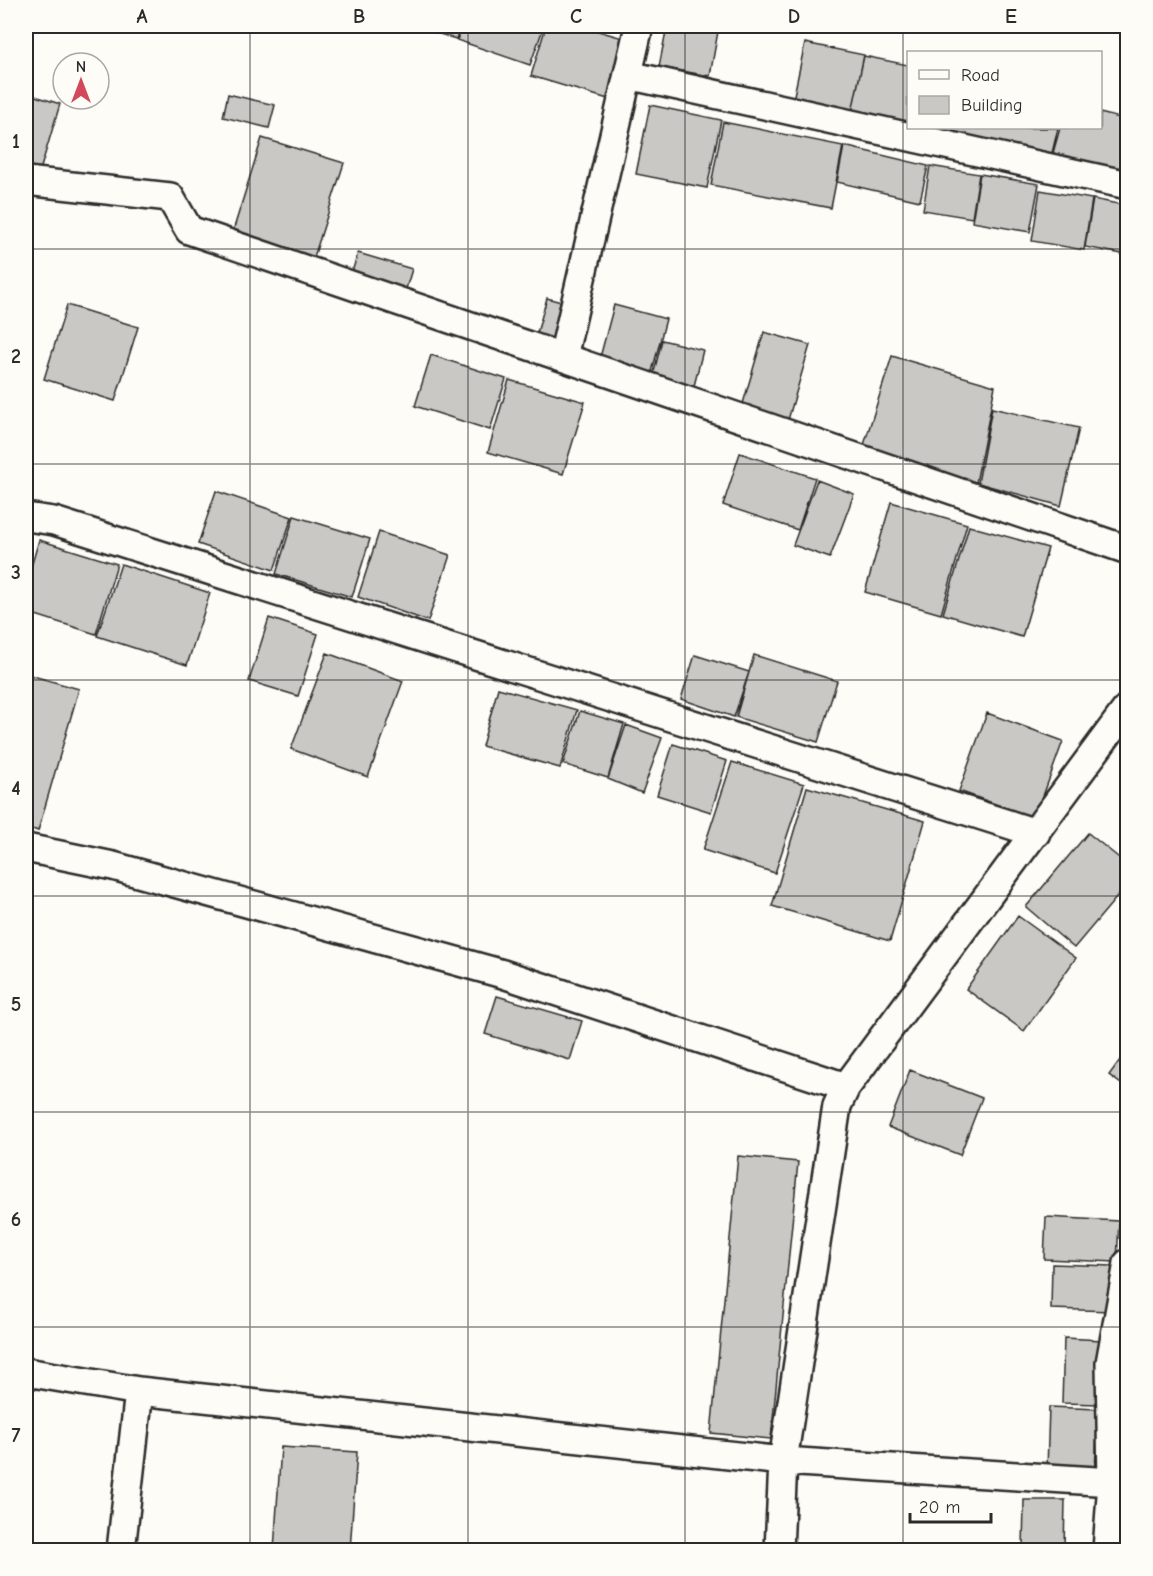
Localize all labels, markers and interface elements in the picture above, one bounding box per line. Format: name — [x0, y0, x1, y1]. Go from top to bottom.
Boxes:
text: A — [136, 5, 148, 28]
text: B — [353, 5, 365, 28]
text: C — [570, 5, 582, 28]
text: D — [788, 5, 800, 28]
text: E — [1005, 5, 1017, 28]
north arrow — [51, 51, 111, 111]
legend — [907, 51, 1102, 129]
text: N — [76, 58, 86, 76]
text: Road — [961, 65, 1000, 86]
text: Building — [961, 95, 1023, 116]
text: 1 — [12, 130, 20, 153]
text: 2 — [11, 345, 21, 368]
text: 3 — [11, 561, 21, 584]
text: 4 — [11, 777, 21, 800]
text: 5 — [11, 993, 21, 1016]
text: 6 — [11, 1208, 21, 1231]
text: 7 — [12, 1424, 21, 1447]
scale bar — [910, 1486, 991, 1524]
text: 20 m — [919, 1497, 960, 1518]

